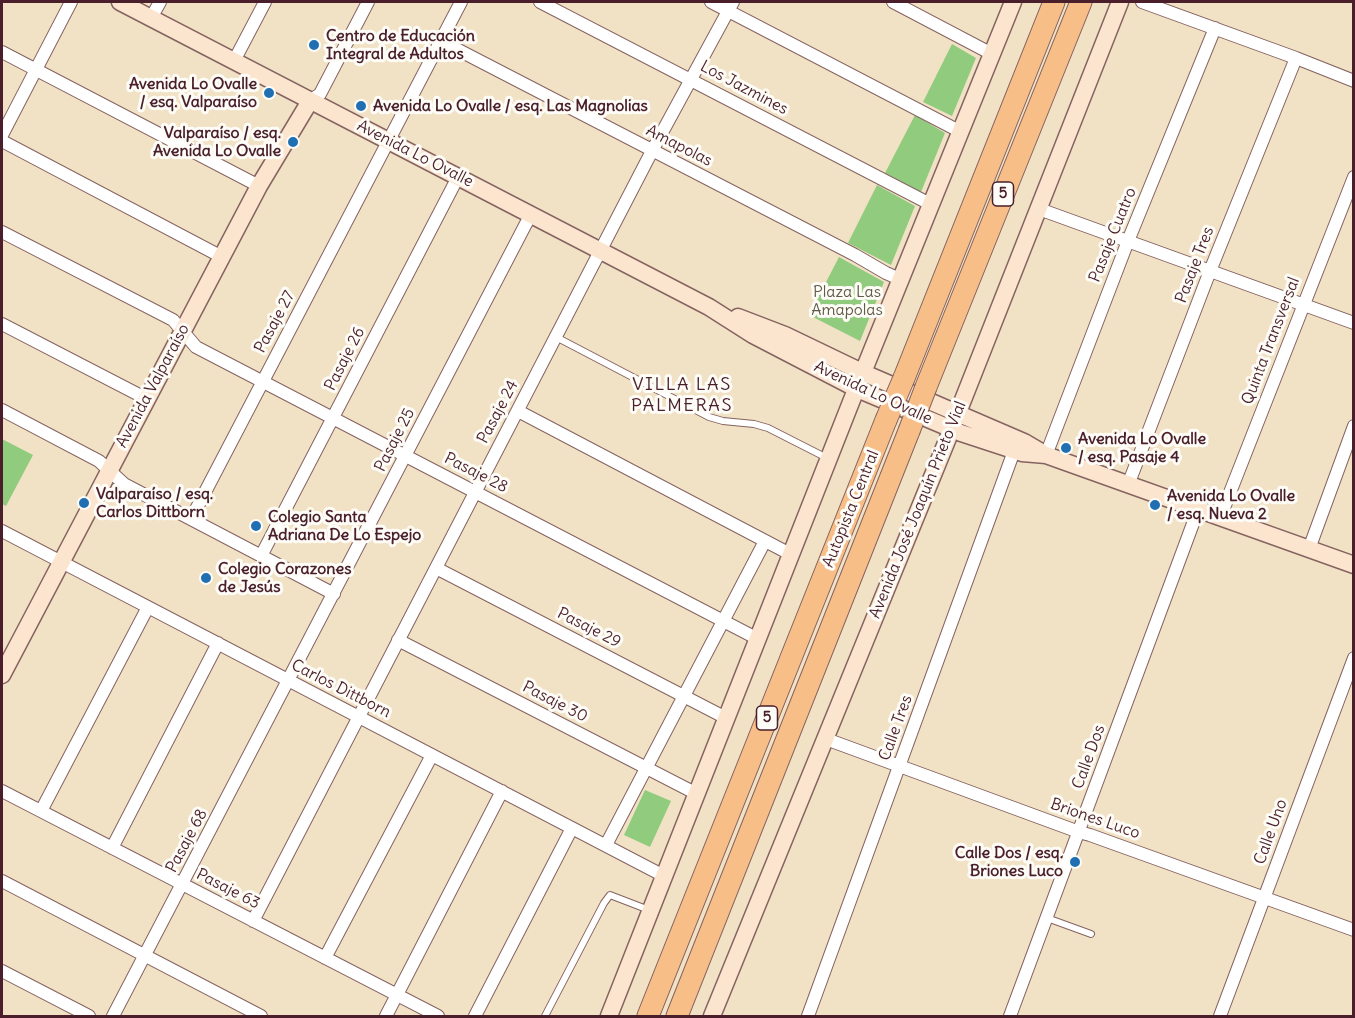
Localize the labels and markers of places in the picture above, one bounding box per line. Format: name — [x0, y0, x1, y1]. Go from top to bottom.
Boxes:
place label: Centro de Educación Integral de Adultos — [326, 26, 475, 64]
marker: Centro de Educación Integral de Adultos — [307, 38, 321, 52]
place label: Avenida Lo Ovalle / esq. Valparaíso — [129, 74, 257, 112]
marker: Avenida Lo Ovalle / esq. Valparaíso — [262, 86, 276, 100]
place label: Avenida Lo Ovalle / esq. Las Magnolias — [373, 96, 648, 116]
marker: Avenida Lo Ovalle / esq. Las Magnolias — [354, 99, 368, 113]
place label: Valparaíso / esq. Avenida Lo Ovalle — [153, 123, 281, 161]
marker: Valparaíso / esq. Avenida Lo Ovalle — [286, 135, 300, 149]
place label: Avenida Lo Ovalle / esq. Pasaje 4 — [1078, 429, 1206, 467]
marker: Avenida Lo Ovalle / esq. Pasaje 4 — [1059, 441, 1073, 455]
place label: Valparaíso / esq. Carlos Dittborn — [96, 484, 213, 522]
place label: Avenida Lo Ovalle / esq. Nueva 2 — [1167, 486, 1295, 524]
marker: Valparaíso / esq. Carlos Dittborn — [77, 496, 91, 510]
marker: Avenida Lo Ovalle / esq. Nueva 2 — [1148, 498, 1162, 512]
place label: Colegio Santa Adriana De Lo Espejo — [268, 507, 421, 545]
marker: Colegio Santa Adriana De Lo Espejo — [249, 519, 263, 533]
place label: Colegio Corazones de Jesús — [218, 559, 351, 597]
marker: Colegio Corazones de Jesús — [199, 571, 213, 585]
place label: Calle Dos / esq. Briones Luco — [955, 843, 1063, 881]
marker: Calle Dos / esq. Briones Luco — [1068, 855, 1082, 869]

